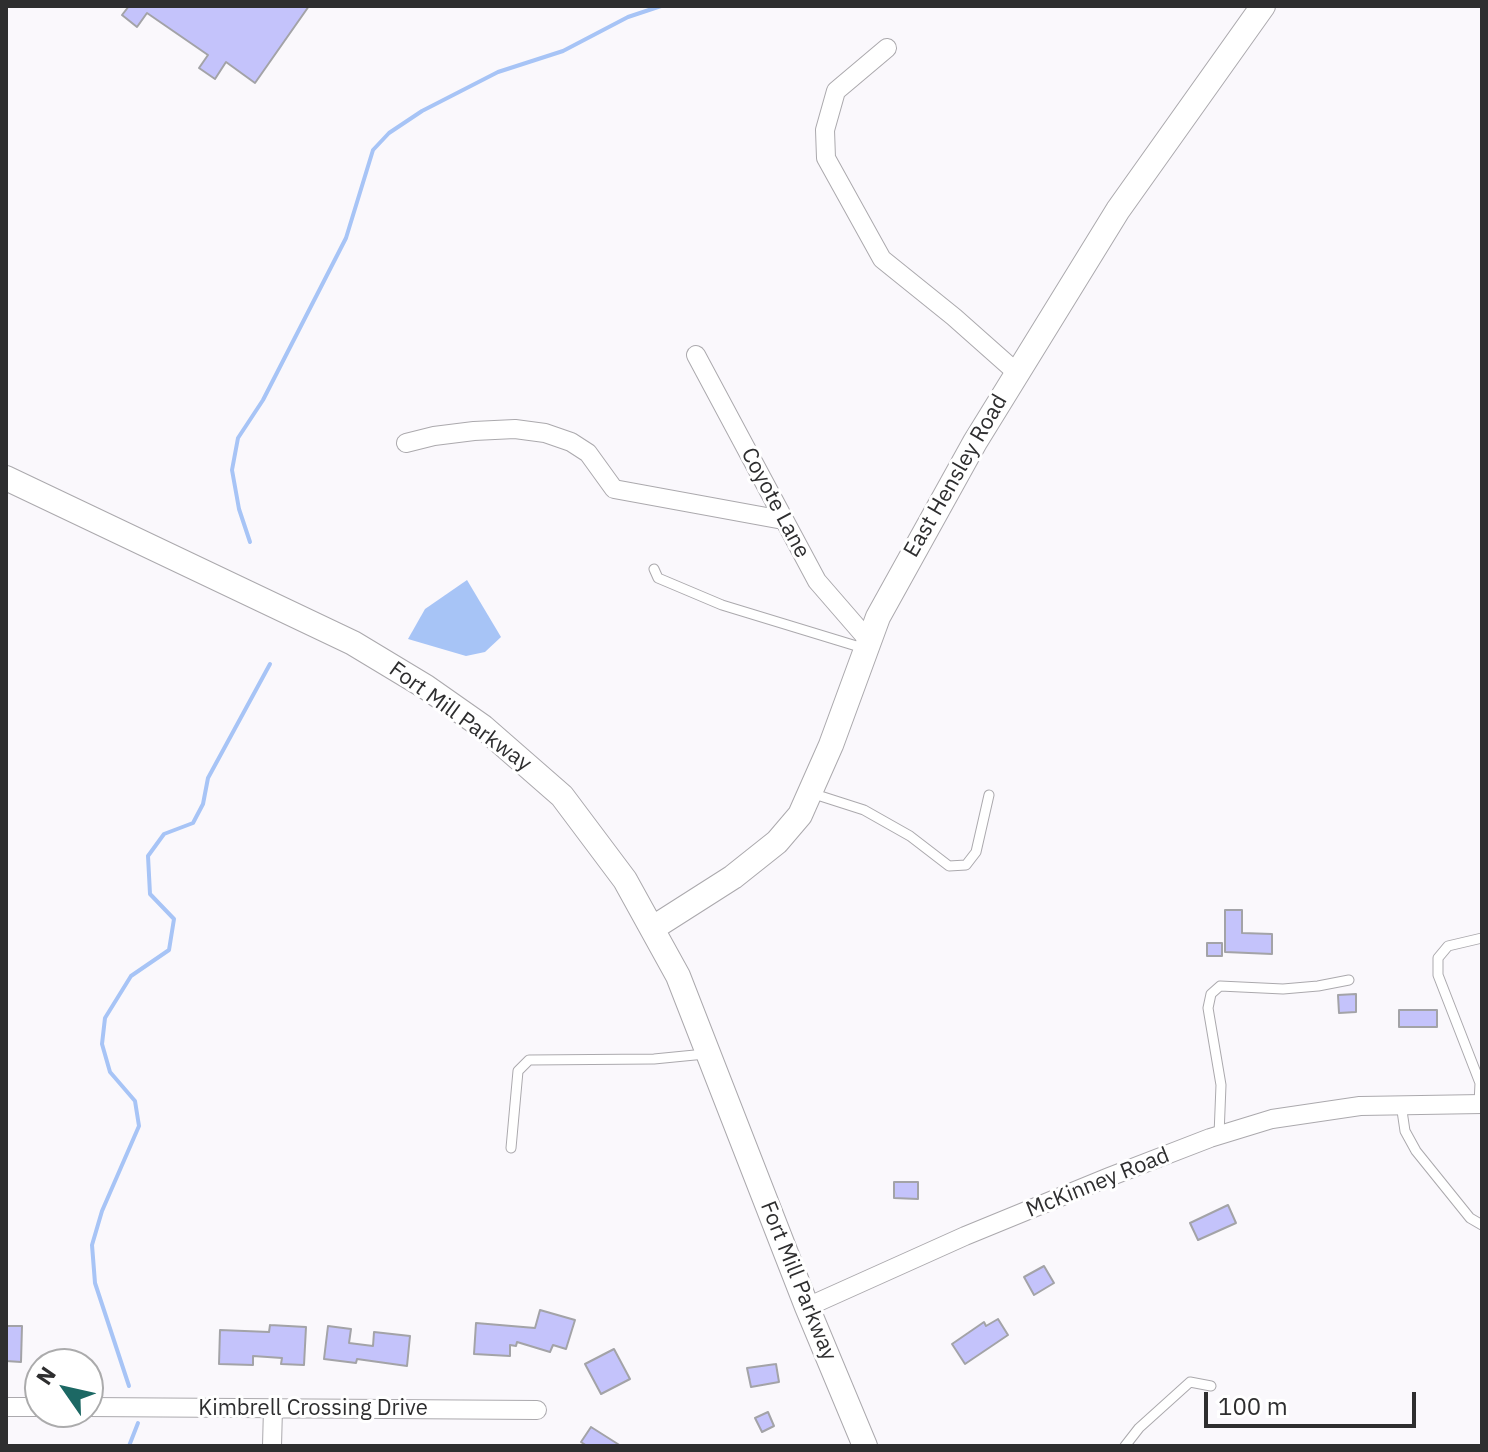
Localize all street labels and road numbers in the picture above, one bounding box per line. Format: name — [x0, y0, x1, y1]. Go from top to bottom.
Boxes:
street label: East Hensley Road — [899, 390, 1013, 562]
street label: Coyote Lane — [735, 443, 815, 563]
street label: Fort Mill Parkway — [384, 657, 536, 777]
street label: McKinney Road — [1023, 1142, 1173, 1224]
street label: Fort Mill Parkway — [754, 1198, 842, 1364]
street label: Kimbrell Crossing Drive — [198, 1396, 428, 1422]

